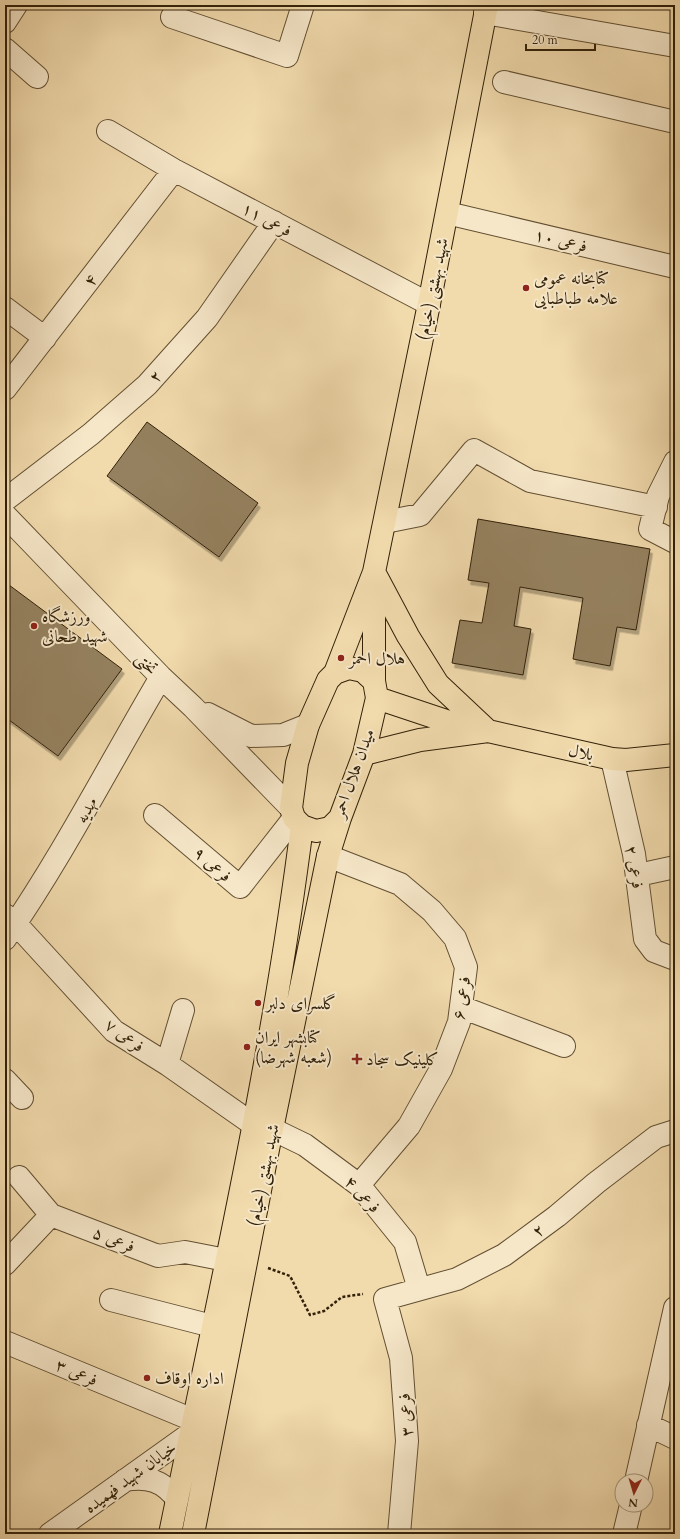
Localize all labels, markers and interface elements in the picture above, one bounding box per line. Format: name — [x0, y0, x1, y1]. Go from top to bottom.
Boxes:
scale bar — [526, 26, 595, 52]
text: 20 m — [532, 32, 559, 48]
street label: فرعی ۱۱ — [238, 197, 296, 242]
street label: فرعی ۱۰ — [532, 223, 590, 258]
street label: شهید بهشتی (خیام) — [411, 236, 457, 343]
place label: کتابخانه عمومی علامه طباطبایی — [534, 267, 618, 310]
street label: ۴ — [78, 269, 103, 291]
marker: کتابخانه عمومی علامه طباطبایی — [521, 283, 531, 293]
street label: ۲ — [144, 365, 167, 388]
place label: ورزشگاه شهید طحانی — [42, 605, 108, 648]
marker: ورزشگاه شهید طحانی — [29, 621, 39, 631]
street label: تختی — [130, 647, 163, 680]
place label: هلال احمر — [347, 647, 405, 670]
marker: هلال احمر — [336, 653, 346, 663]
street label: میدان هلال احمر — [326, 726, 380, 823]
street label: بلال — [566, 739, 596, 766]
street label: مهدیه — [70, 793, 103, 827]
street label: فرعی ۹ — [189, 841, 237, 887]
street label: فرعی ۲ — [619, 844, 650, 891]
street label: فرعی ۶ — [447, 975, 476, 1021]
place label: گلسرای دلبر — [264, 992, 336, 1015]
marker: گلسرای دلبر — [253, 998, 263, 1008]
street label: فرعی ۷ — [100, 1013, 149, 1058]
place label: کتابشهر ایران (شعبه شهرضا) — [255, 1026, 332, 1069]
marker: کتابشهر ایران (شعبه شهرضا) — [242, 1042, 252, 1052]
place label: کلینیک سجاد — [366, 1048, 439, 1071]
marker: کلینیک سجاد — [351, 1053, 363, 1065]
street label: شهید بهشتی (خیام) — [242, 1122, 288, 1229]
street label: فرعی ۴ — [339, 1171, 386, 1218]
street label: ۲ — [528, 1218, 549, 1243]
street label: فرعی ۵ — [89, 1221, 138, 1258]
street label: فرعی ۳ — [52, 1353, 101, 1392]
place label: اداره اوقاف — [155, 1367, 224, 1390]
marker: اداره اوقاف — [142, 1373, 152, 1383]
street label: فرعی ۳ — [393, 1392, 418, 1438]
street label: خیابان شهید فهمیده — [79, 1436, 181, 1519]
north arrow — [614, 1473, 654, 1513]
text: N — [627, 1495, 639, 1510]

